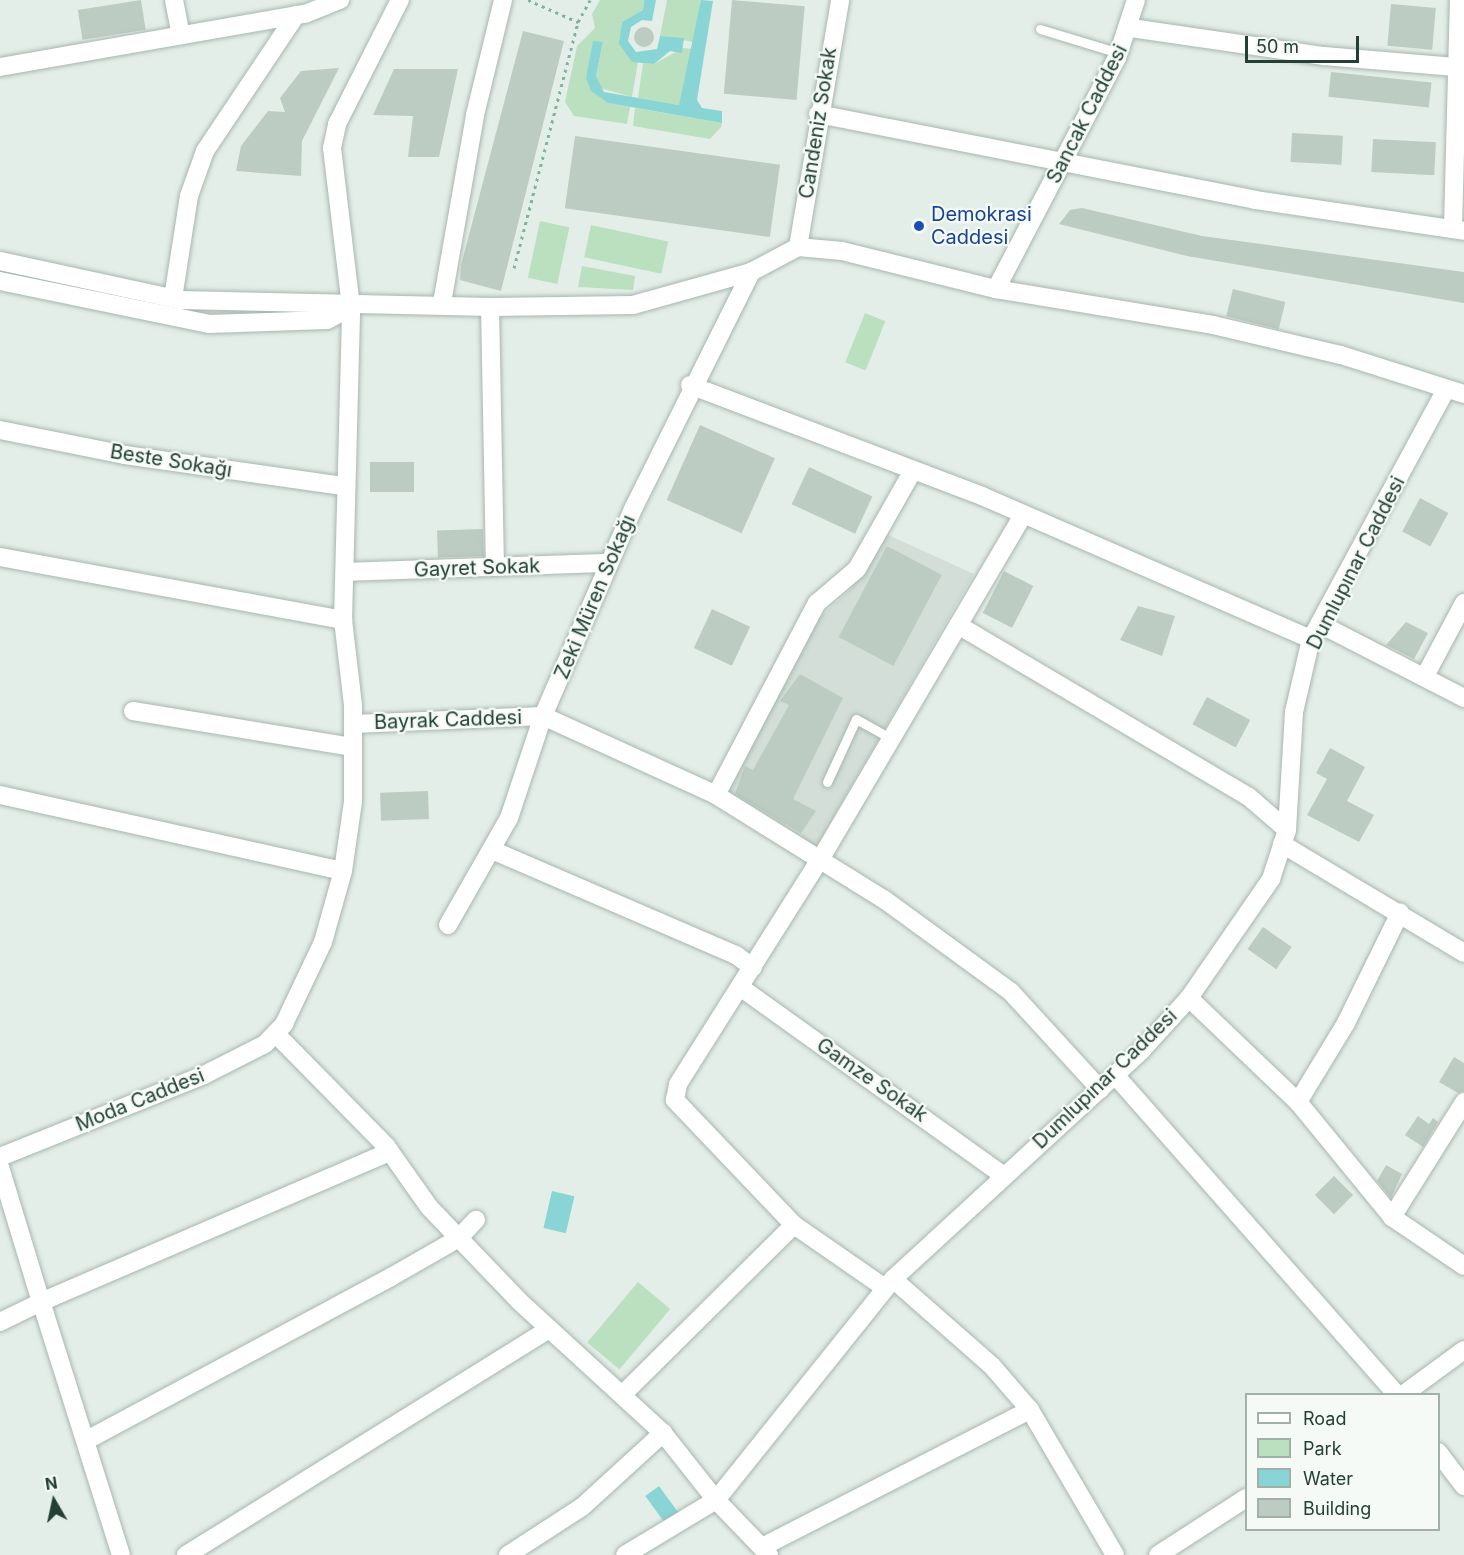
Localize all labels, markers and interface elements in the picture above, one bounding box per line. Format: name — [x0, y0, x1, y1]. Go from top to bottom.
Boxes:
scale bar — [1248, 24, 1362, 62]
text: 50 m — [1256, 36, 1299, 57]
street label: Sancak Caddesi — [1042, 41, 1132, 187]
street label: Candeniz Sokak — [794, 46, 842, 200]
place label: Demokrasi Caddesi — [931, 202, 1032, 249]
marker: Demokrasi Caddesi — [912, 219, 926, 233]
street label: Beste Sokağı — [108, 440, 234, 482]
street label: Dumlupınar Caddesi — [1302, 472, 1410, 654]
street label: Zeki Müren Sokağı — [550, 511, 640, 683]
street label: Gayret Sokak — [414, 554, 540, 582]
street label: Bayrak Caddesi — [374, 705, 522, 735]
street label: Dumlupınar Caddesi — [1028, 1004, 1182, 1154]
street label: Gamze Sokak — [812, 1033, 932, 1127]
street label: Moda Caddesi — [72, 1063, 208, 1137]
legend — [1245, 1393, 1440, 1531]
text: Road — [1303, 1408, 1346, 1429]
text: Park — [1303, 1438, 1342, 1459]
text: Water — [1303, 1468, 1353, 1489]
north arrow — [24, 1471, 84, 1531]
text: N — [44, 1472, 59, 1494]
text: Building — [1303, 1498, 1371, 1519]

